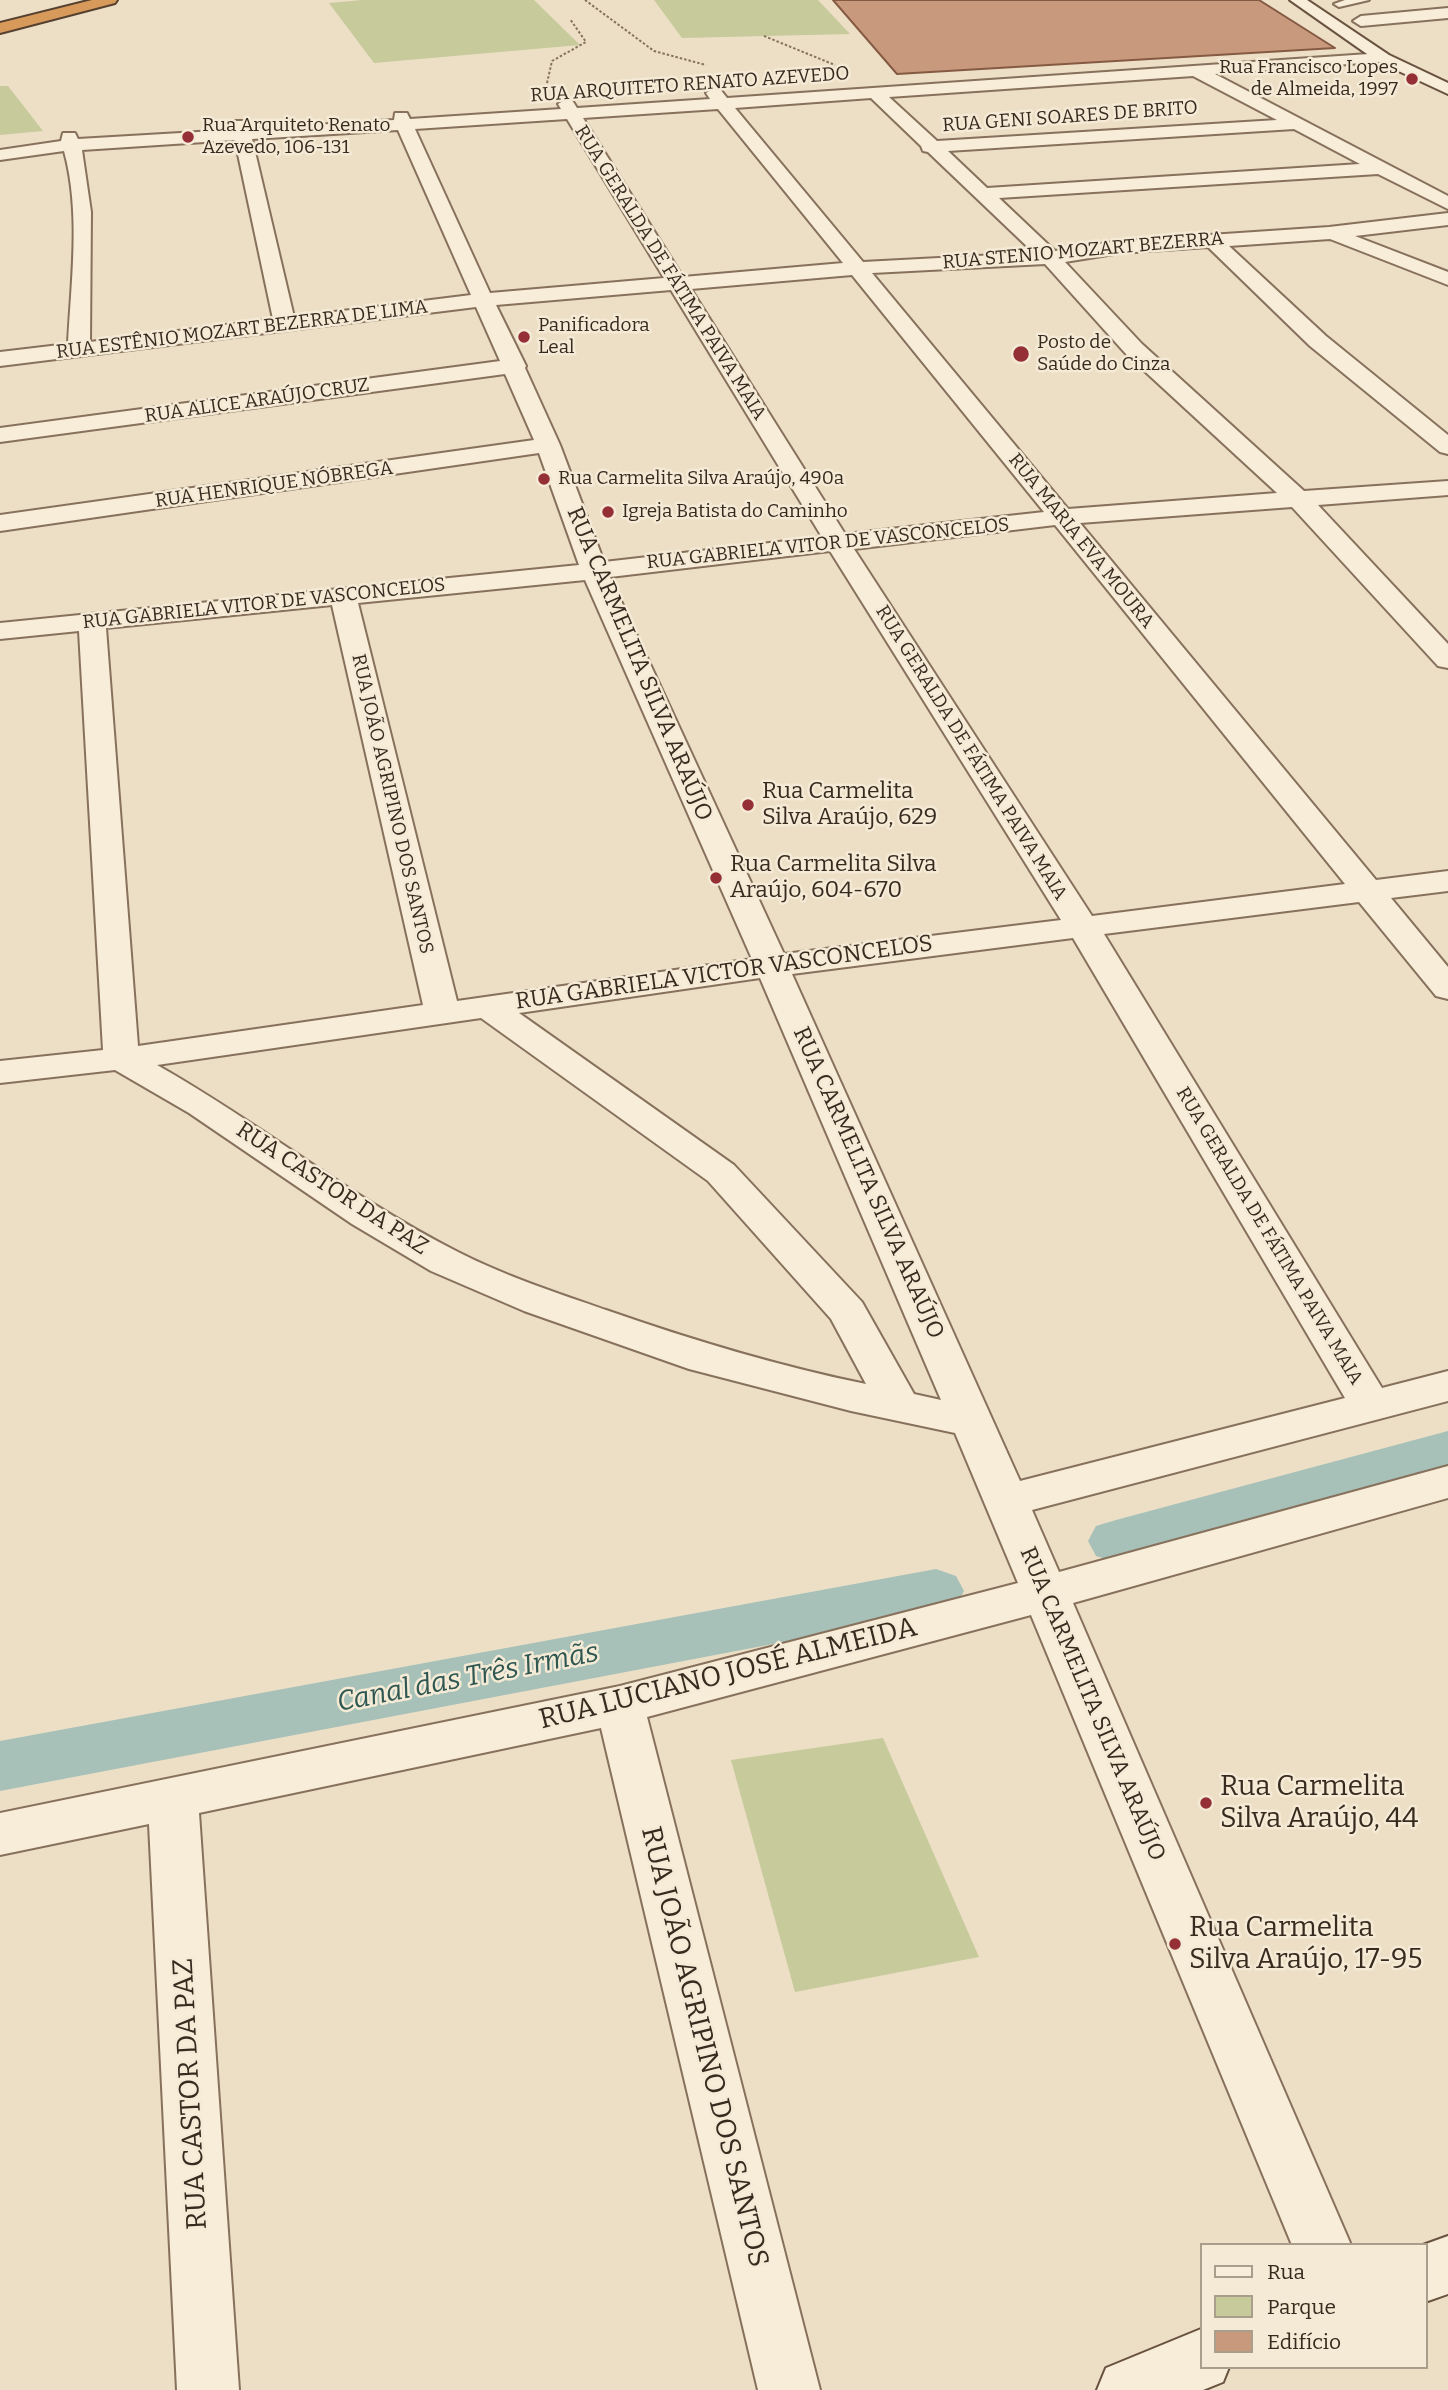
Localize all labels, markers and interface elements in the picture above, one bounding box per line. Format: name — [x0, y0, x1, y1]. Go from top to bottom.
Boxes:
place label: Rua Francisco Lopes de Almeida, 1997 — [1219, 57, 1398, 101]
street label: RUA ARQUITETO RENATO AZEVEDO — [530, 62, 850, 108]
marker: Rua Francisco Lopes de Almeida, 1997 — [1404, 71, 1420, 87]
street label: RUA GENI SOARES DE BRITO — [942, 97, 1198, 137]
place label: Rua Arquiteto Renato Azevedo, 106-131 — [202, 115, 390, 159]
street label: RUA GERALDA DE FÁTIMA PAIVA MAIA — [569, 121, 771, 425]
marker: Rua Arquiteto Renato Azevedo, 106-131 — [180, 129, 196, 145]
street label: RUA STENIO MOZART BEZERRA — [941, 227, 1225, 275]
street label: RUA ESTÊNIO MOZART BEZERRA DE LIMA — [55, 296, 429, 364]
place label: Panificadora Leal — [538, 315, 650, 359]
marker: Panificadora Leal — [516, 329, 532, 345]
place label: Posto de Saúde do Cinza — [1037, 332, 1171, 376]
marker: Posto de Saúde do Cinza — [1011, 344, 1031, 364]
street label: RUA ALICE ARAÚJO CRUZ — [143, 374, 371, 428]
street label: RUA MARIA EVA MOURA — [1003, 449, 1159, 633]
street label: RUA HENRIQUE NÓBREGA — [154, 457, 394, 513]
place label: Rua Carmelita Silva Araújo, 490a — [558, 468, 844, 490]
marker: Rua Carmelita Silva Araújo, 490a — [536, 471, 552, 487]
place label: Igreja Batista do Caminho — [622, 501, 848, 523]
street label: RUA CARMELITA SILVA ARAÚJO — [560, 503, 718, 825]
marker: Igreja Batista do Caminho — [600, 504, 616, 520]
street label: RUA GABRIELA VITOR DE VASCONCELOS — [645, 514, 1011, 574]
street label: RUA GABRIELA VITOR DE VASCONCELOS — [81, 574, 447, 634]
street label: RUA GERALDA DE FÁTIMA PAIVA MAIA — [870, 601, 1072, 905]
street label: RUA JOÃO AGRIPINO DOS SANTOS — [346, 652, 438, 956]
place label: Rua Carmelita Silva Araújo, 629 — [762, 778, 937, 832]
marker: Rua Carmelita Silva Araújo, 629 — [740, 797, 756, 813]
place label: Rua Carmelita Silva Araújo, 604-670 — [730, 851, 937, 905]
marker: Rua Carmelita Silva Araújo, 604-670 — [708, 870, 724, 886]
street label: RUA GABRIELA VICTOR VASCONCELOS — [514, 930, 934, 1016]
street label: RUA CARMELITA SILVA ARAÚJO — [787, 1023, 949, 1343]
street label: RUA GERALDA DE FÁTIMA PAIVA MAIA — [1171, 1083, 1367, 1389]
street label: RUA CASTOR DA PAZ — [231, 1117, 433, 1261]
street label: RUA CARMELITA SILVA ARAÚJO — [1013, 1543, 1171, 1865]
street label: RUA LUCIANO JOSÉ ALMEIDA — [536, 1611, 920, 1737]
water label: Canal das Três Irmãs — [334, 1636, 602, 1720]
place label: Rua Carmelita Silva Araújo, 44 — [1220, 1770, 1418, 1836]
marker: Rua Carmelita Silva Araújo, 44 — [1198, 1795, 1214, 1811]
street label: RUA JOÃO AGRIPINO DOS SANTOS — [633, 1823, 775, 2271]
place label: Rua Carmelita Silva Araújo, 17-95 — [1189, 1911, 1422, 1977]
marker: Rua Carmelita Silva Araújo, 17-95 — [1167, 1936, 1183, 1952]
street label: RUA CASTOR DA PAZ — [167, 1957, 215, 2231]
legend — [1200, 2243, 1427, 2369]
text: Rua — [1267, 2259, 1305, 2285]
text: Parque — [1267, 2294, 1336, 2320]
text: Edifício — [1267, 2329, 1341, 2355]

